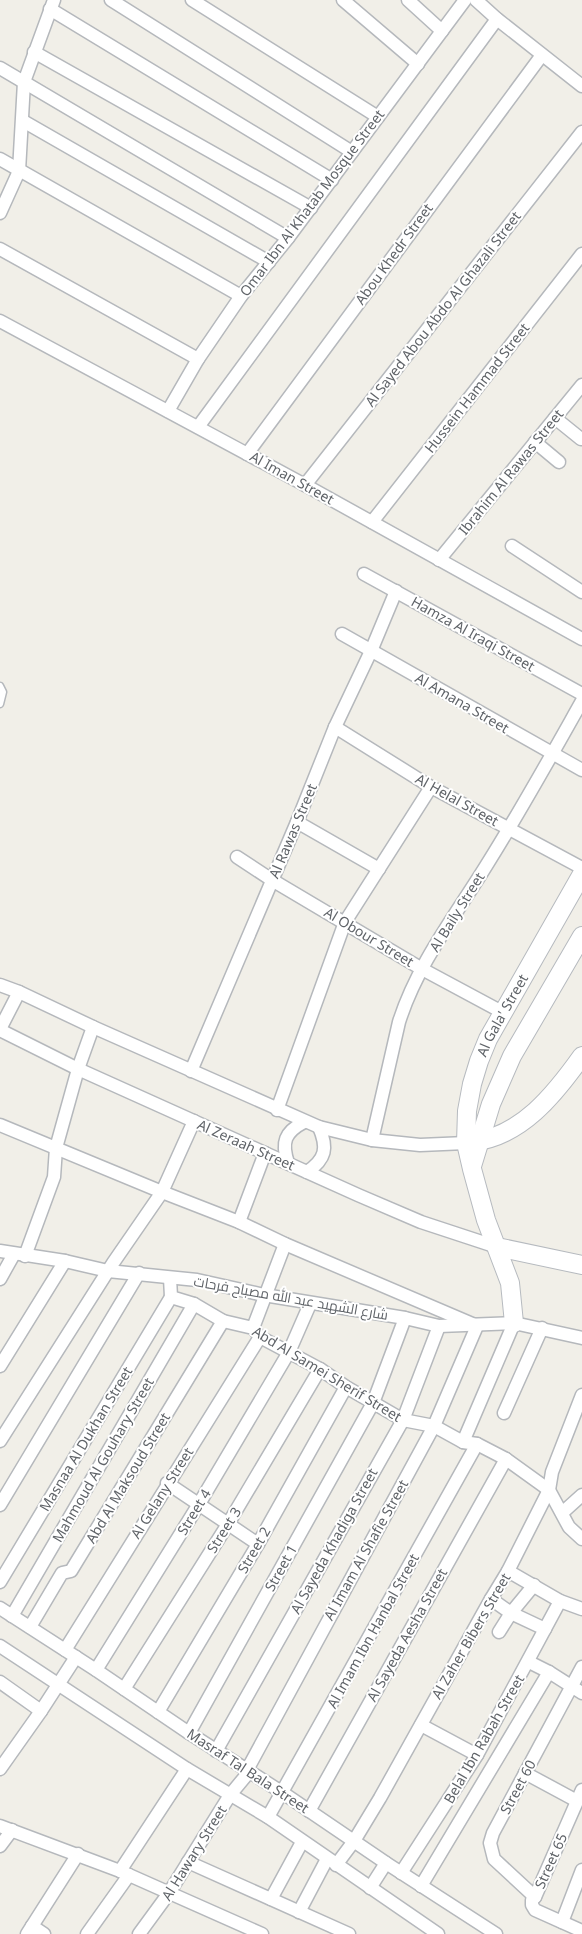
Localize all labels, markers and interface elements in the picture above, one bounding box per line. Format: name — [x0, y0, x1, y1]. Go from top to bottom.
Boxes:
street label: Omar Ibn Al Khatab Mosque Street — [235, 105, 388, 300]
street label: Abou Khedr Street — [350, 199, 437, 308]
street label: Al Sayed Abou Abdo Al Ghazali Street — [360, 207, 525, 410]
street label: Hussein Hammad Street — [420, 319, 533, 457]
street label: Ibrahim Al Rawas Street — [454, 405, 567, 539]
street label: Al Iman Street — [247, 447, 338, 508]
street label: Hamza Al Iraqi Street — [408, 592, 538, 675]
street label: Al Amana Street — [412, 668, 513, 737]
street label: Al Helal Street — [412, 769, 502, 830]
street label: Al Rawas Street — [264, 781, 321, 881]
street label: Al Baily Street — [425, 868, 489, 955]
street label: Al Obour Street — [321, 902, 418, 971]
street label: Al Gala' Street — [472, 970, 532, 1059]
street label: Al Zeraah Street — [195, 1115, 298, 1175]
street label: شارع الشهيد عبد الله مصباح فرحات — [192, 1271, 390, 1324]
street label: Abd Al Samei Sherif Street — [249, 1321, 405, 1426]
street label: Masnaa Al Dukhan Street — [35, 1363, 136, 1515]
street label: Mahmoud Al Gouhary Street — [48, 1374, 158, 1546]
street label: Abd Al Maksoud Street — [81, 1409, 174, 1547]
street label: Al Gelany Street — [126, 1443, 197, 1542]
street label: Al Sayeda Khadiga Street — [286, 1465, 381, 1617]
street label: Al Imam Al Shafie Street — [319, 1476, 412, 1623]
street label: Street 4 — [172, 1485, 215, 1538]
street label: Street 3 — [202, 1503, 245, 1556]
street label: Street 2 — [233, 1523, 274, 1576]
street label: Street 1 — [260, 1541, 301, 1595]
street label: Al Imam Ibn Hanbal Street — [322, 1550, 423, 1711]
street label: Al Sayeda Aesha Street — [362, 1565, 451, 1705]
street label: Al Zaher Bibers Street — [427, 1569, 514, 1702]
street label: Belal Ibn Rabah Street — [439, 1671, 528, 1807]
street label: Masraf Tal Bala Street — [184, 1724, 313, 1817]
street label: Street 60 — [495, 1756, 540, 1817]
street label: Al Hawary Street — [157, 1802, 230, 1904]
street label: Street 65 — [530, 1830, 571, 1891]

